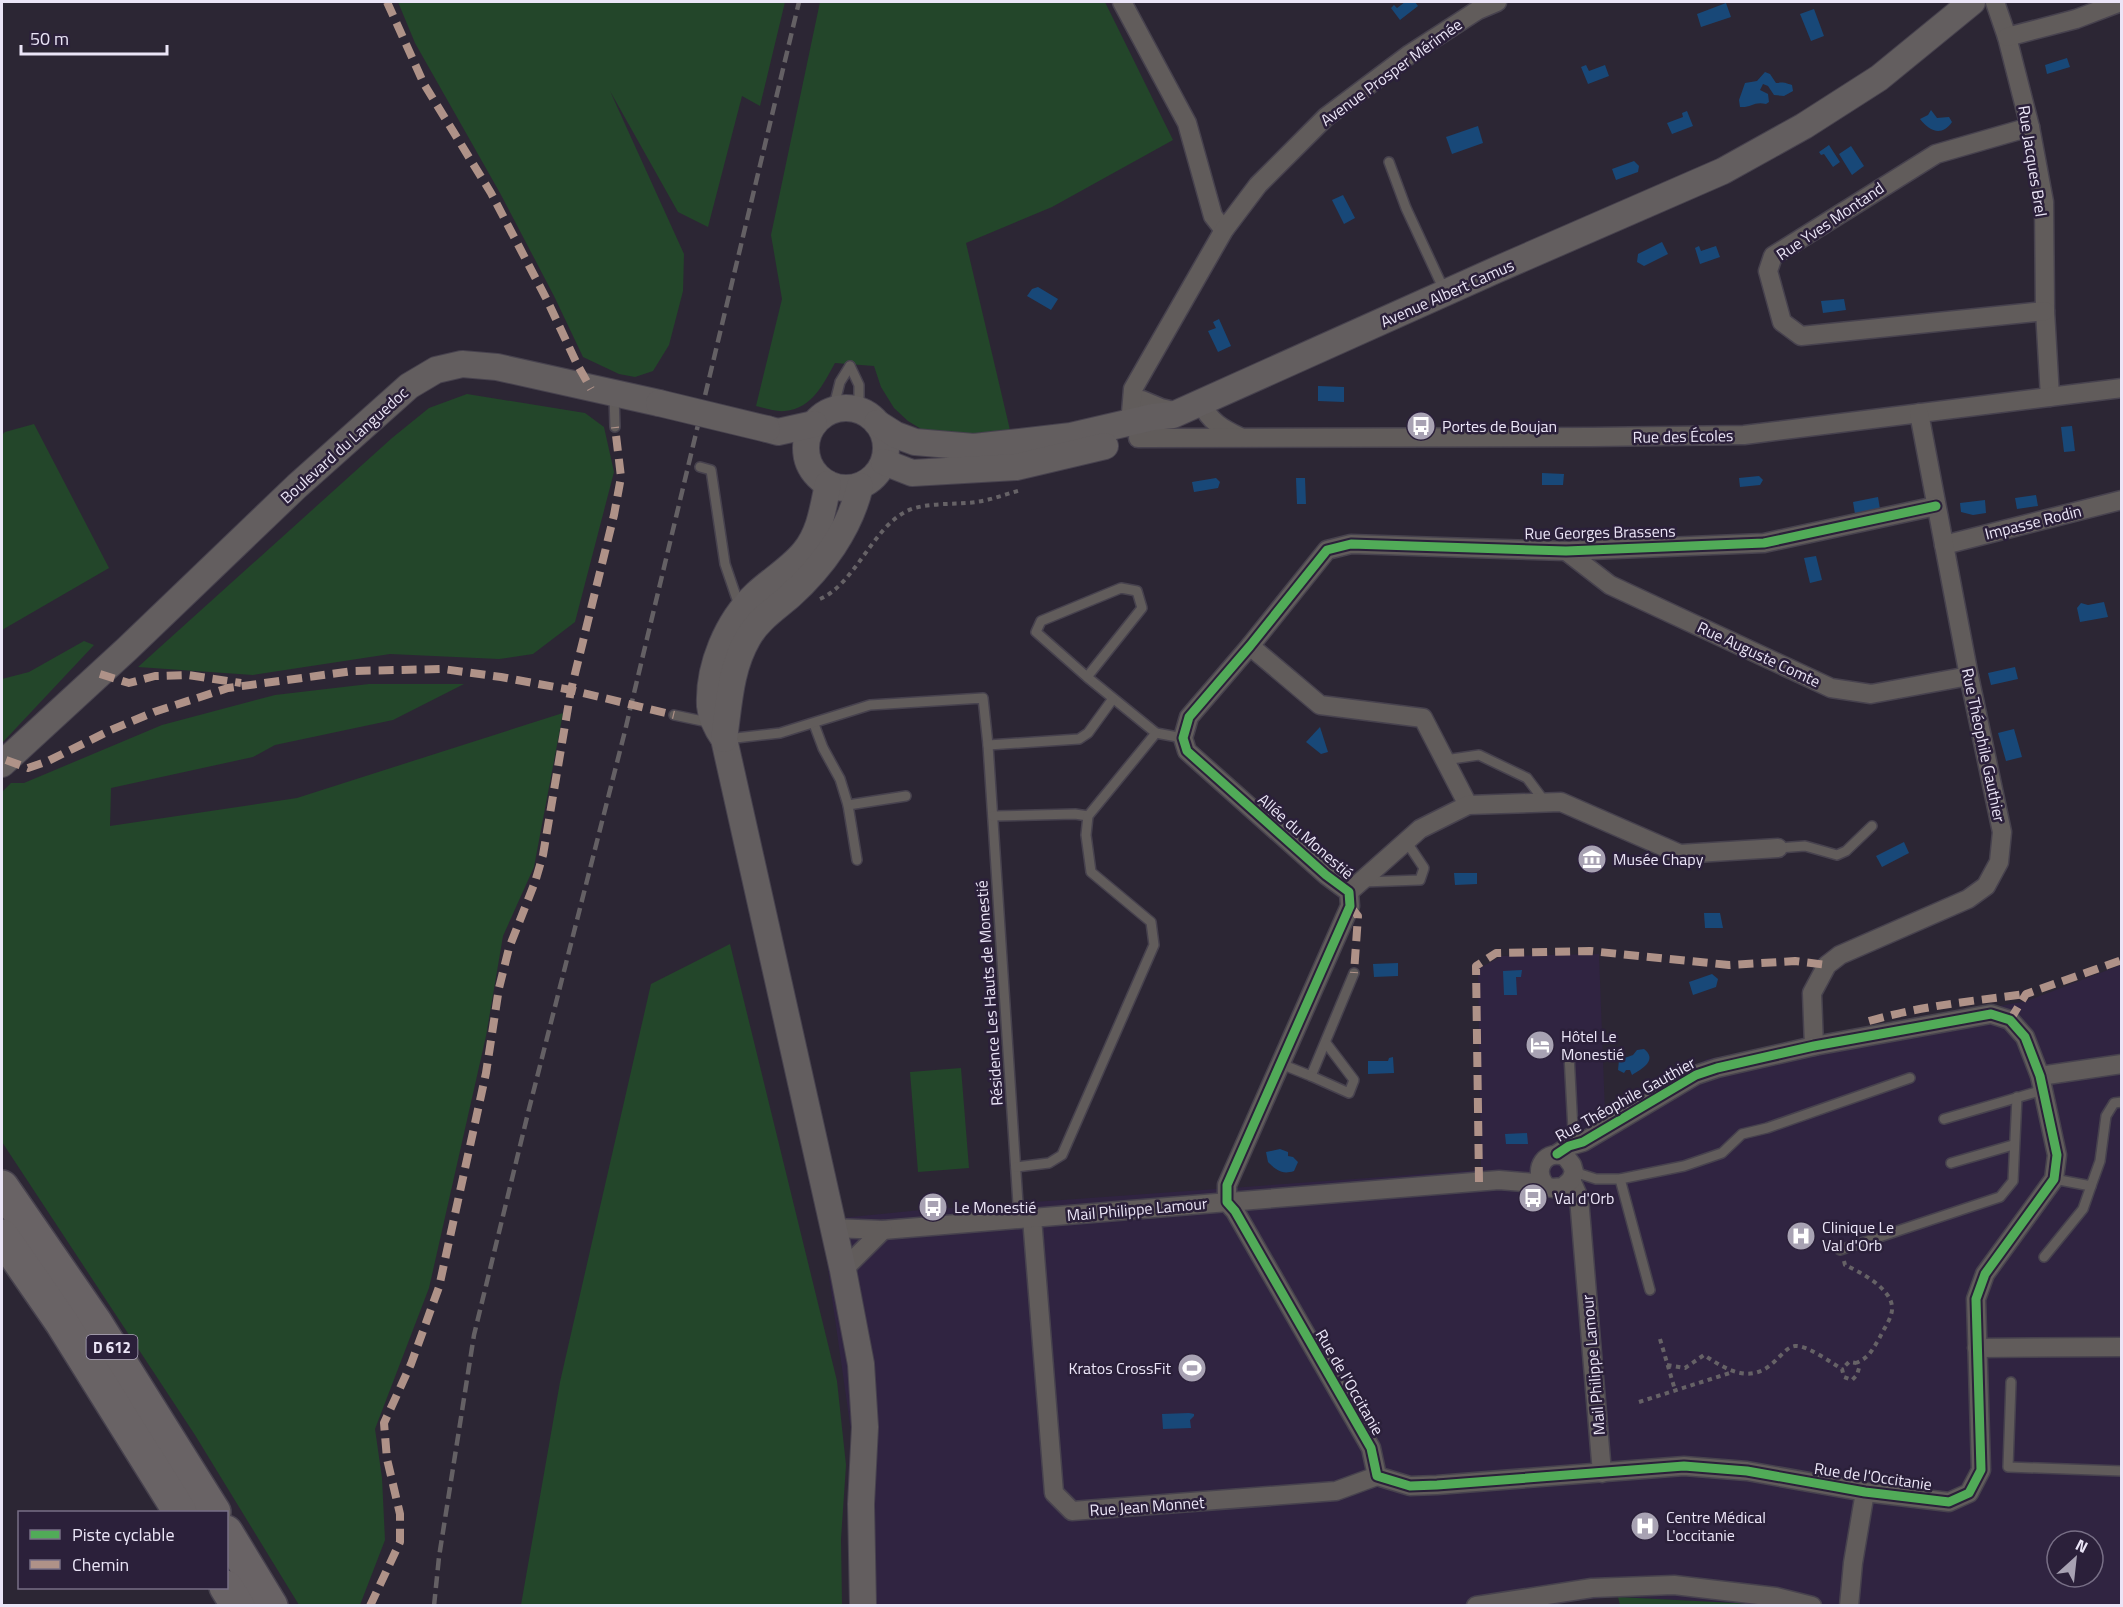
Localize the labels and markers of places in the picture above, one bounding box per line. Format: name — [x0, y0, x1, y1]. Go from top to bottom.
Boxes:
bus stop icon: Portes de Boujan — [1405, 410, 1437, 442]
place label: Portes de Boujan — [1442, 414, 1557, 438]
museum icon: Musée Chapy — [1576, 843, 1608, 875]
place label: Musée Chapy — [1613, 847, 1704, 871]
place label: Hôtel Le Monestié — [1561, 1024, 1624, 1066]
hotel icon: Hôtel Le Monestié — [1524, 1029, 1556, 1061]
bus stop icon: Val d'Orb — [1517, 1182, 1549, 1214]
place label: Val d'Orb — [1554, 1186, 1614, 1210]
bus stop icon: Le Monestié — [917, 1191, 949, 1223]
place label: Le Monestié — [954, 1195, 1036, 1219]
place label: Clinique Le Val d'Orb — [1822, 1215, 1894, 1257]
hospital icon: Clinique Le Val d'Orb — [1785, 1220, 1817, 1252]
sports icon: Kratos CrossFit — [1176, 1352, 1208, 1384]
place label: Kratos CrossFit — [1068, 1356, 1171, 1380]
place label: Centre Médical L'occitanie — [1666, 1505, 1766, 1547]
hospital icon: Centre Médical L'occitanie — [1629, 1510, 1661, 1542]

